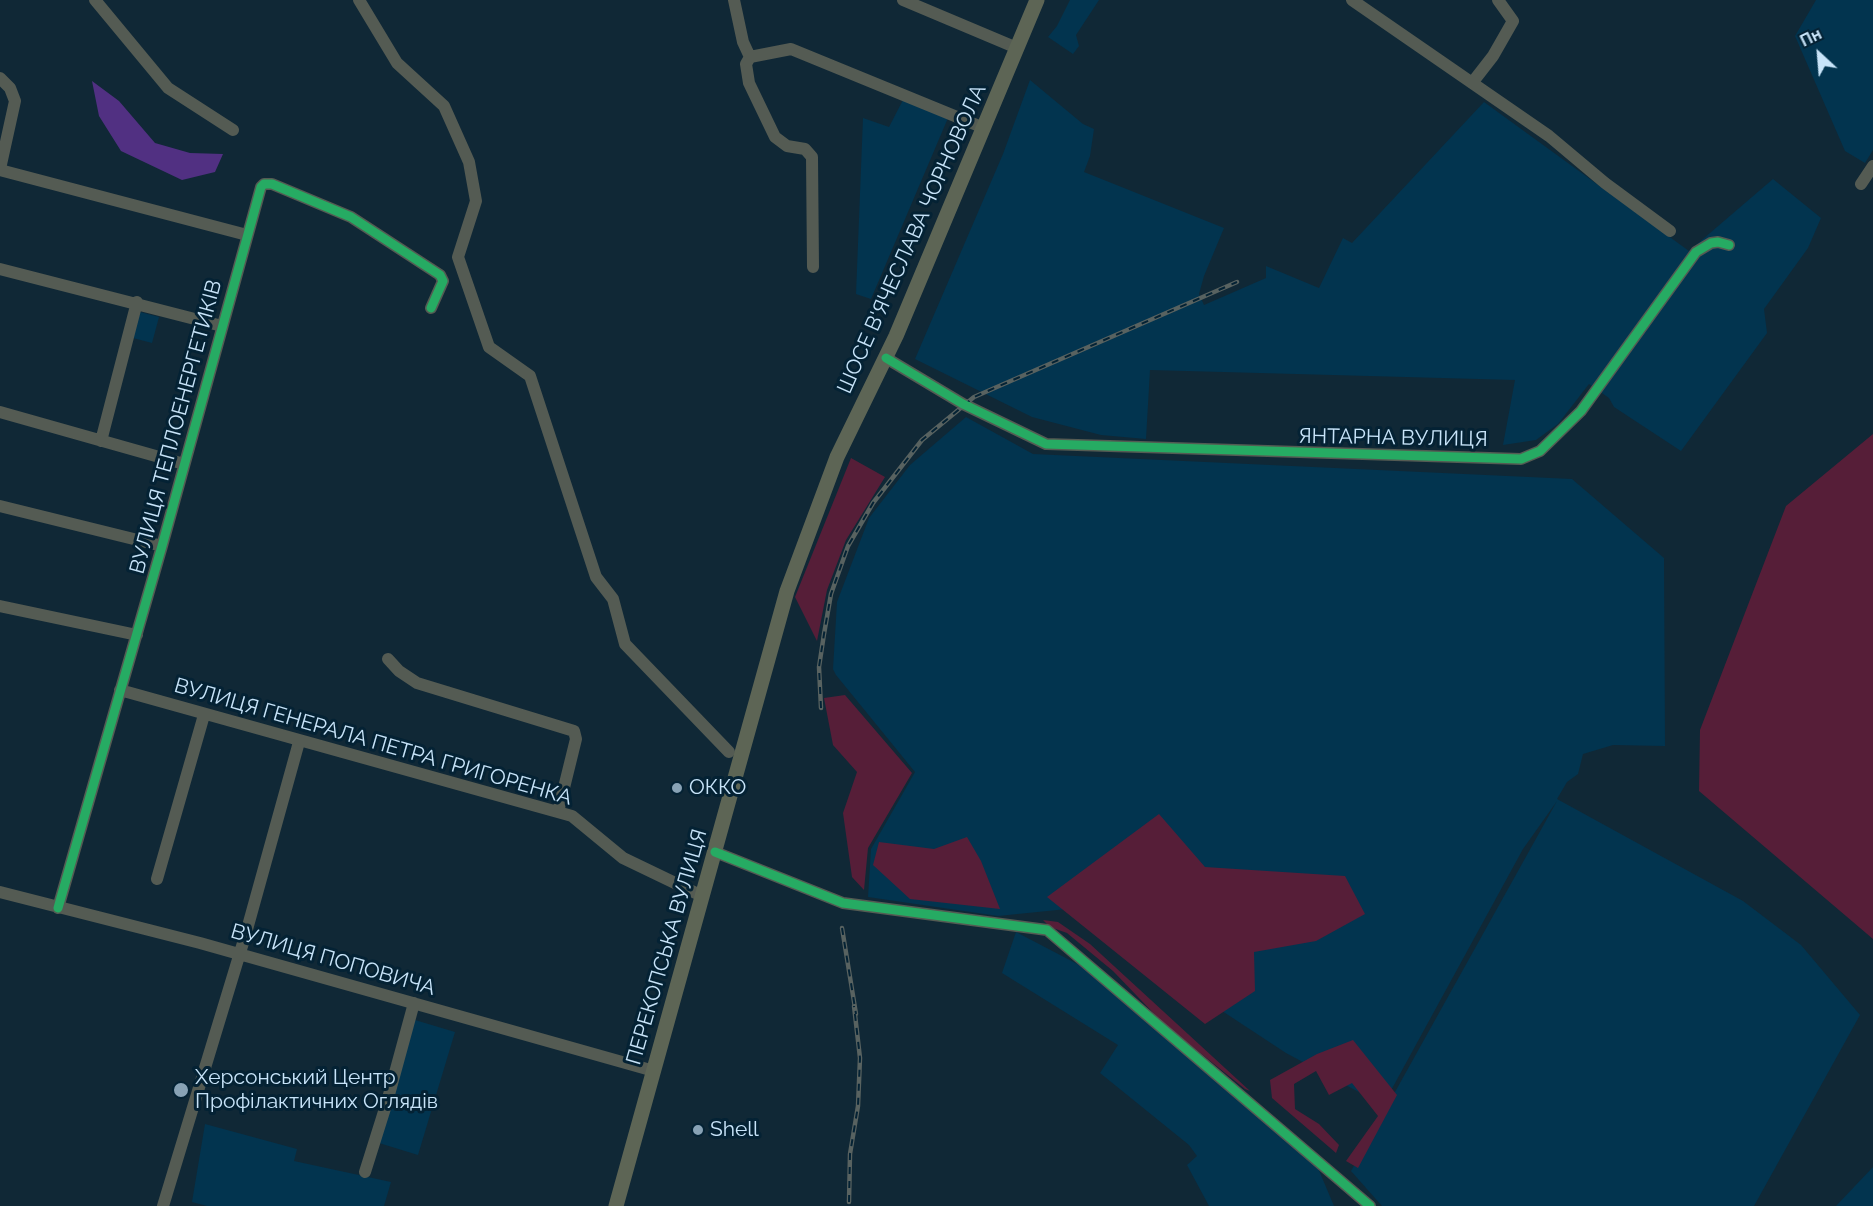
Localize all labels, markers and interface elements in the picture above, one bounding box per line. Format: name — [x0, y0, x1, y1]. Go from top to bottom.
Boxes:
north arrow — [1789, 24, 1849, 84]
text: Пн — [1797, 24, 1825, 51]
street label: ШОСЕ В'ЯЧЕСЛАВА ЧОРНОВОЛА — [832, 81, 992, 397]
street label: ВУЛИЦЯ ТЕПЛОЕНЕРГЕТИКІВ — [125, 277, 227, 577]
street label: ЯНТАРНА ВУЛИЦЯ — [1298, 424, 1488, 452]
street label: ВУЛИЦЯ ГЕНЕРАЛА ПЕТРА ГРИГОРЕНКА — [171, 673, 575, 811]
place label: ОККО — [689, 775, 746, 801]
marker: ОККО — [670, 781, 684, 795]
street label: ПЕРЕКОПСЬКА ВУЛИЦЯ — [621, 826, 713, 1068]
street label: ВУЛИЦЯ ПОПОВИЧА — [228, 919, 438, 1001]
place label: Херсонський Центр Профілактичних Оглядів — [195, 1065, 438, 1115]
marker: Херсонський Центр Профілактичних Оглядів — [172, 1081, 190, 1099]
place label: Shell — [710, 1117, 759, 1143]
marker: Shell — [691, 1123, 705, 1137]

